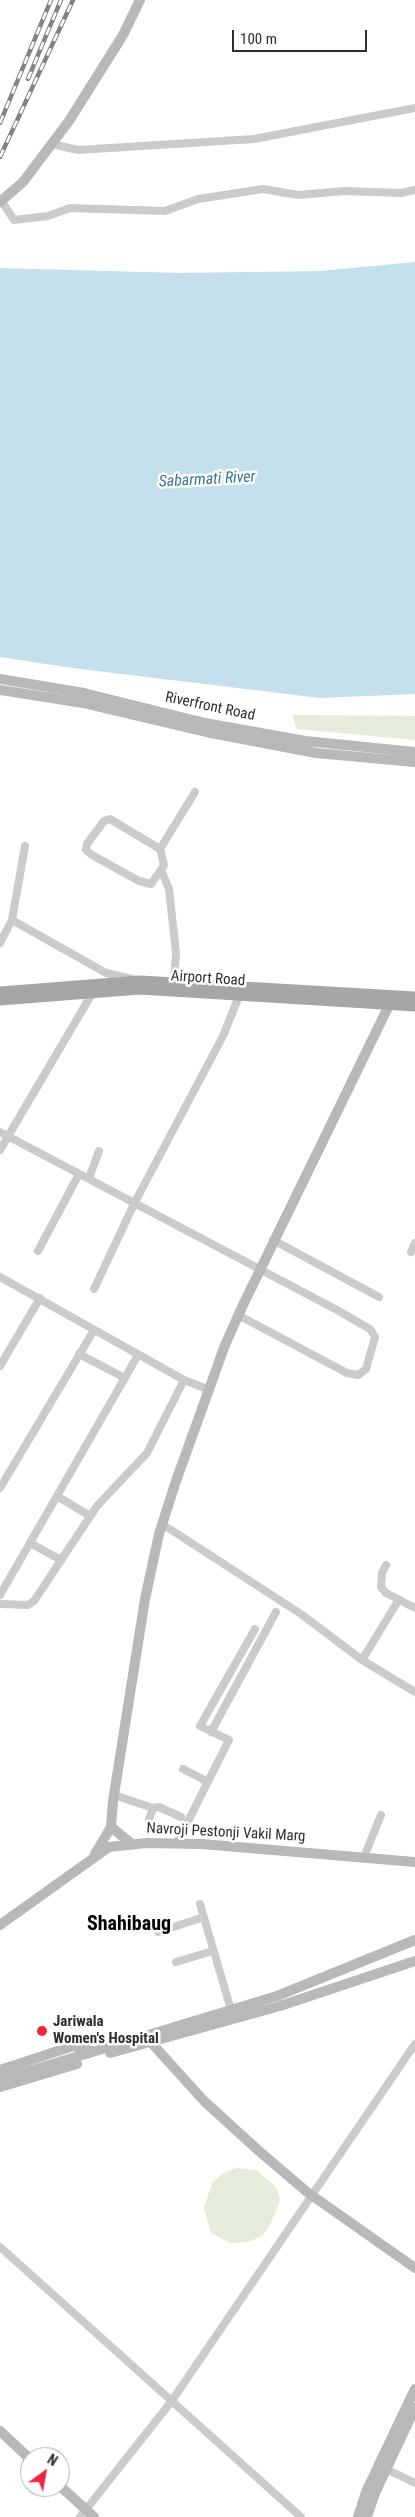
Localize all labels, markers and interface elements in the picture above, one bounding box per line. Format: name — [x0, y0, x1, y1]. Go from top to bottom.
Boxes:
scale bar — [235, 20, 370, 52]
text: 100 m — [240, 30, 277, 48]
water label: Sabarmati River — [158, 468, 256, 492]
street label: Riverfront Road — [163, 689, 257, 725]
street label: Airport Road — [170, 967, 246, 991]
street label: Navroji Pestonji Vakil Marg — [146, 1820, 306, 1846]
district label: Shahibaug — [87, 1913, 171, 1937]
place label: Jariwala Women's Hospital — [53, 2013, 159, 2048]
marker: Jariwala Women's Hospital — [35, 2024, 49, 2038]
north arrow — [20, 2447, 70, 2497]
text: N — [45, 2451, 60, 2469]

